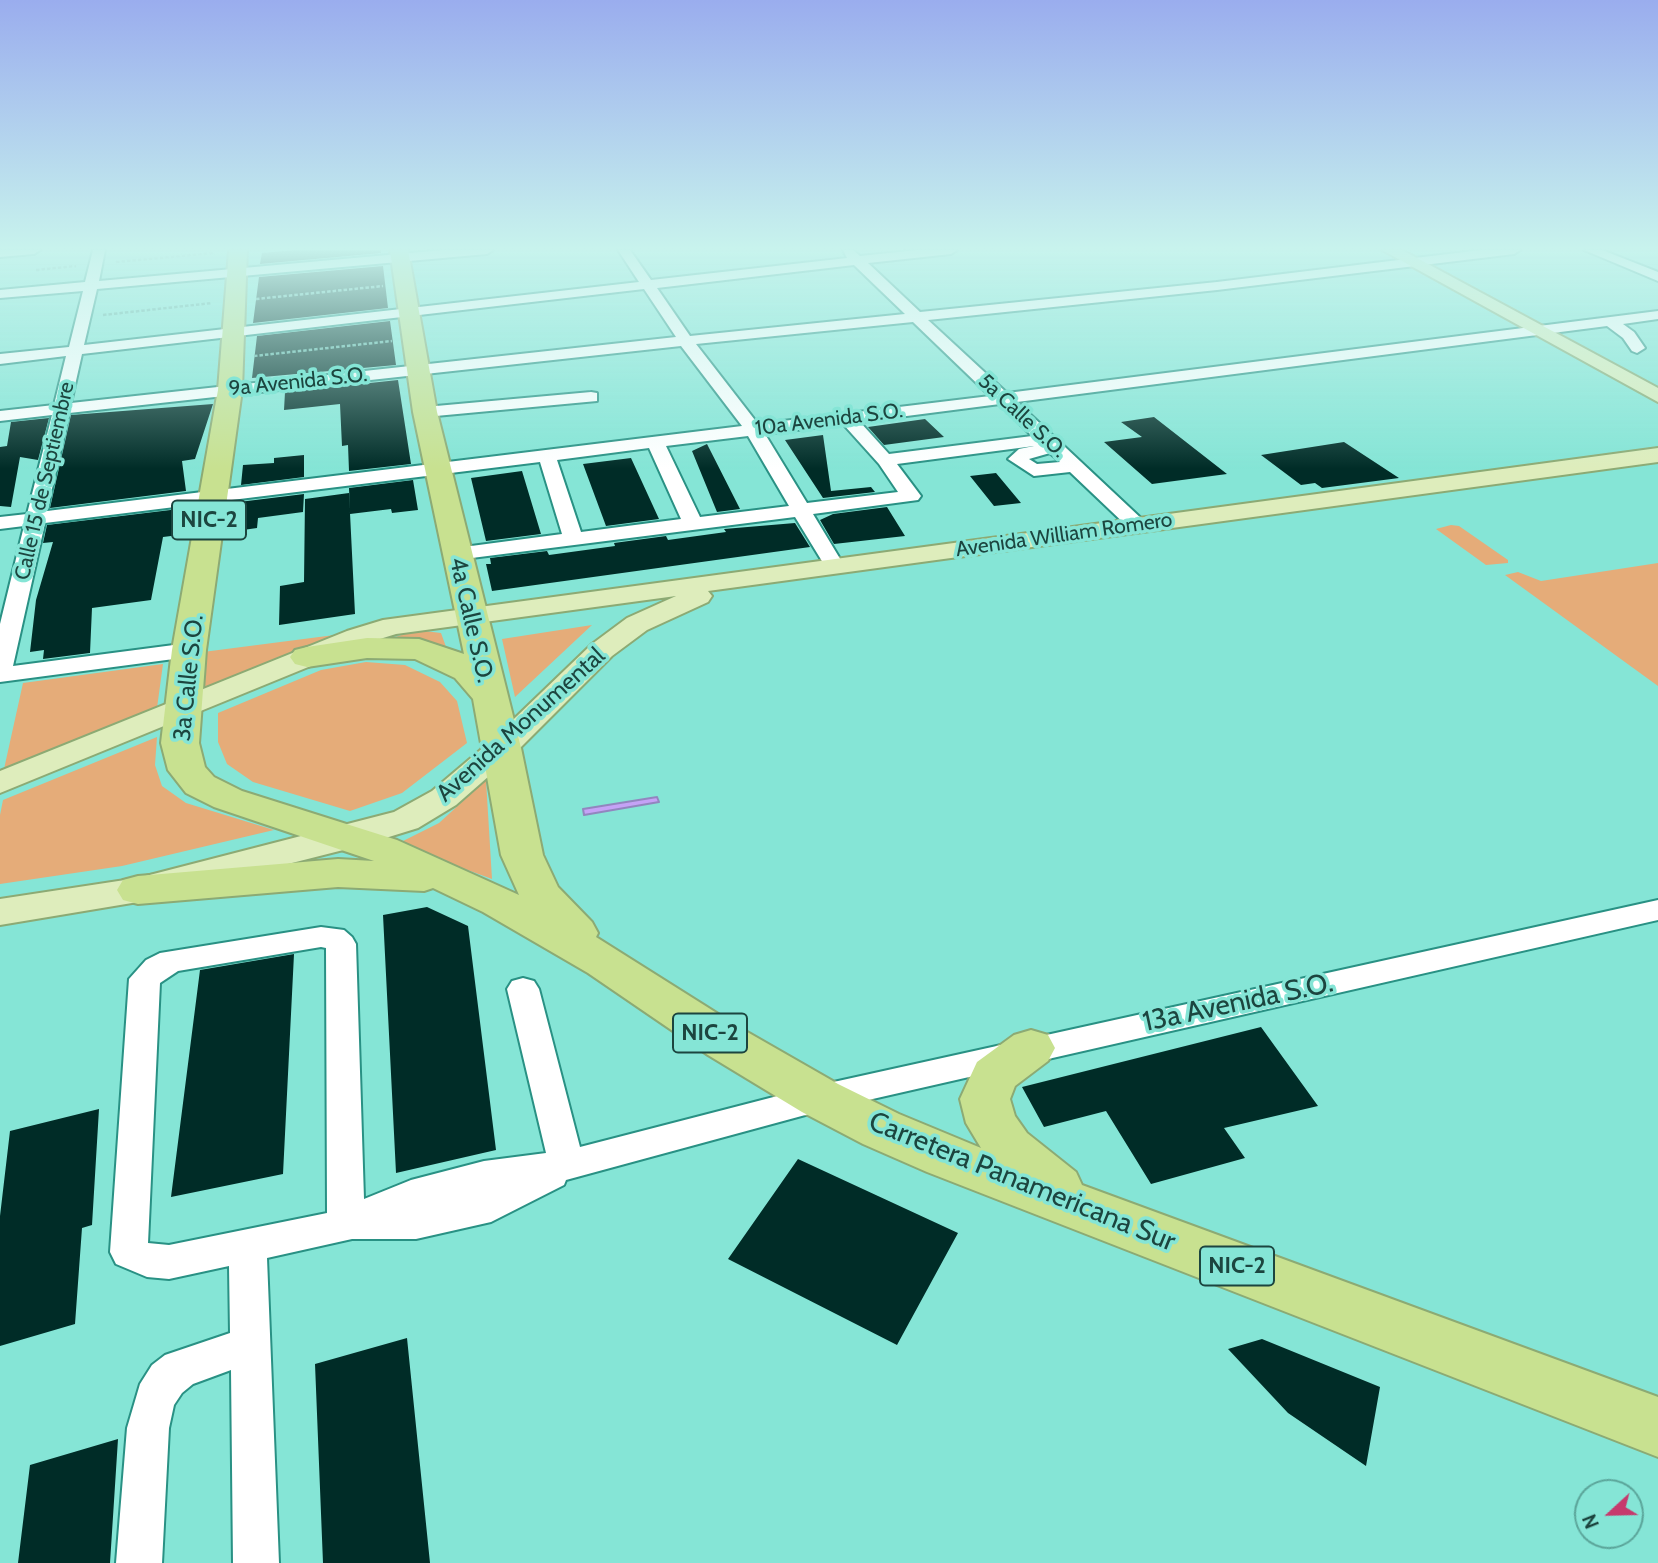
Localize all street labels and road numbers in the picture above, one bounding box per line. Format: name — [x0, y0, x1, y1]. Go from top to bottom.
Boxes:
street label: 9a Avenida S.O. — [228, 362, 368, 402]
street label: 5a Calle S.O. — [973, 369, 1071, 463]
street label: Calle 15 de Septiembre — [10, 380, 80, 582]
street label: 10a Avenida S.O. — [754, 398, 904, 442]
road number: NIC-2 — [172, 500, 246, 540]
street label: Avenida William Romero — [954, 507, 1174, 563]
street label: 4a Calle S.O. — [443, 554, 499, 686]
street label: 3a Calle S.O. — [168, 613, 210, 743]
street label: Avenida Monumental — [431, 642, 611, 808]
street label: 13a Avenida S.O. — [1140, 966, 1336, 1040]
road number: NIC-2 — [673, 1014, 747, 1052]
street label: Carretera Panamericana Sur — [864, 1105, 1180, 1259]
road number: NIC-2 — [1200, 1246, 1274, 1286]

